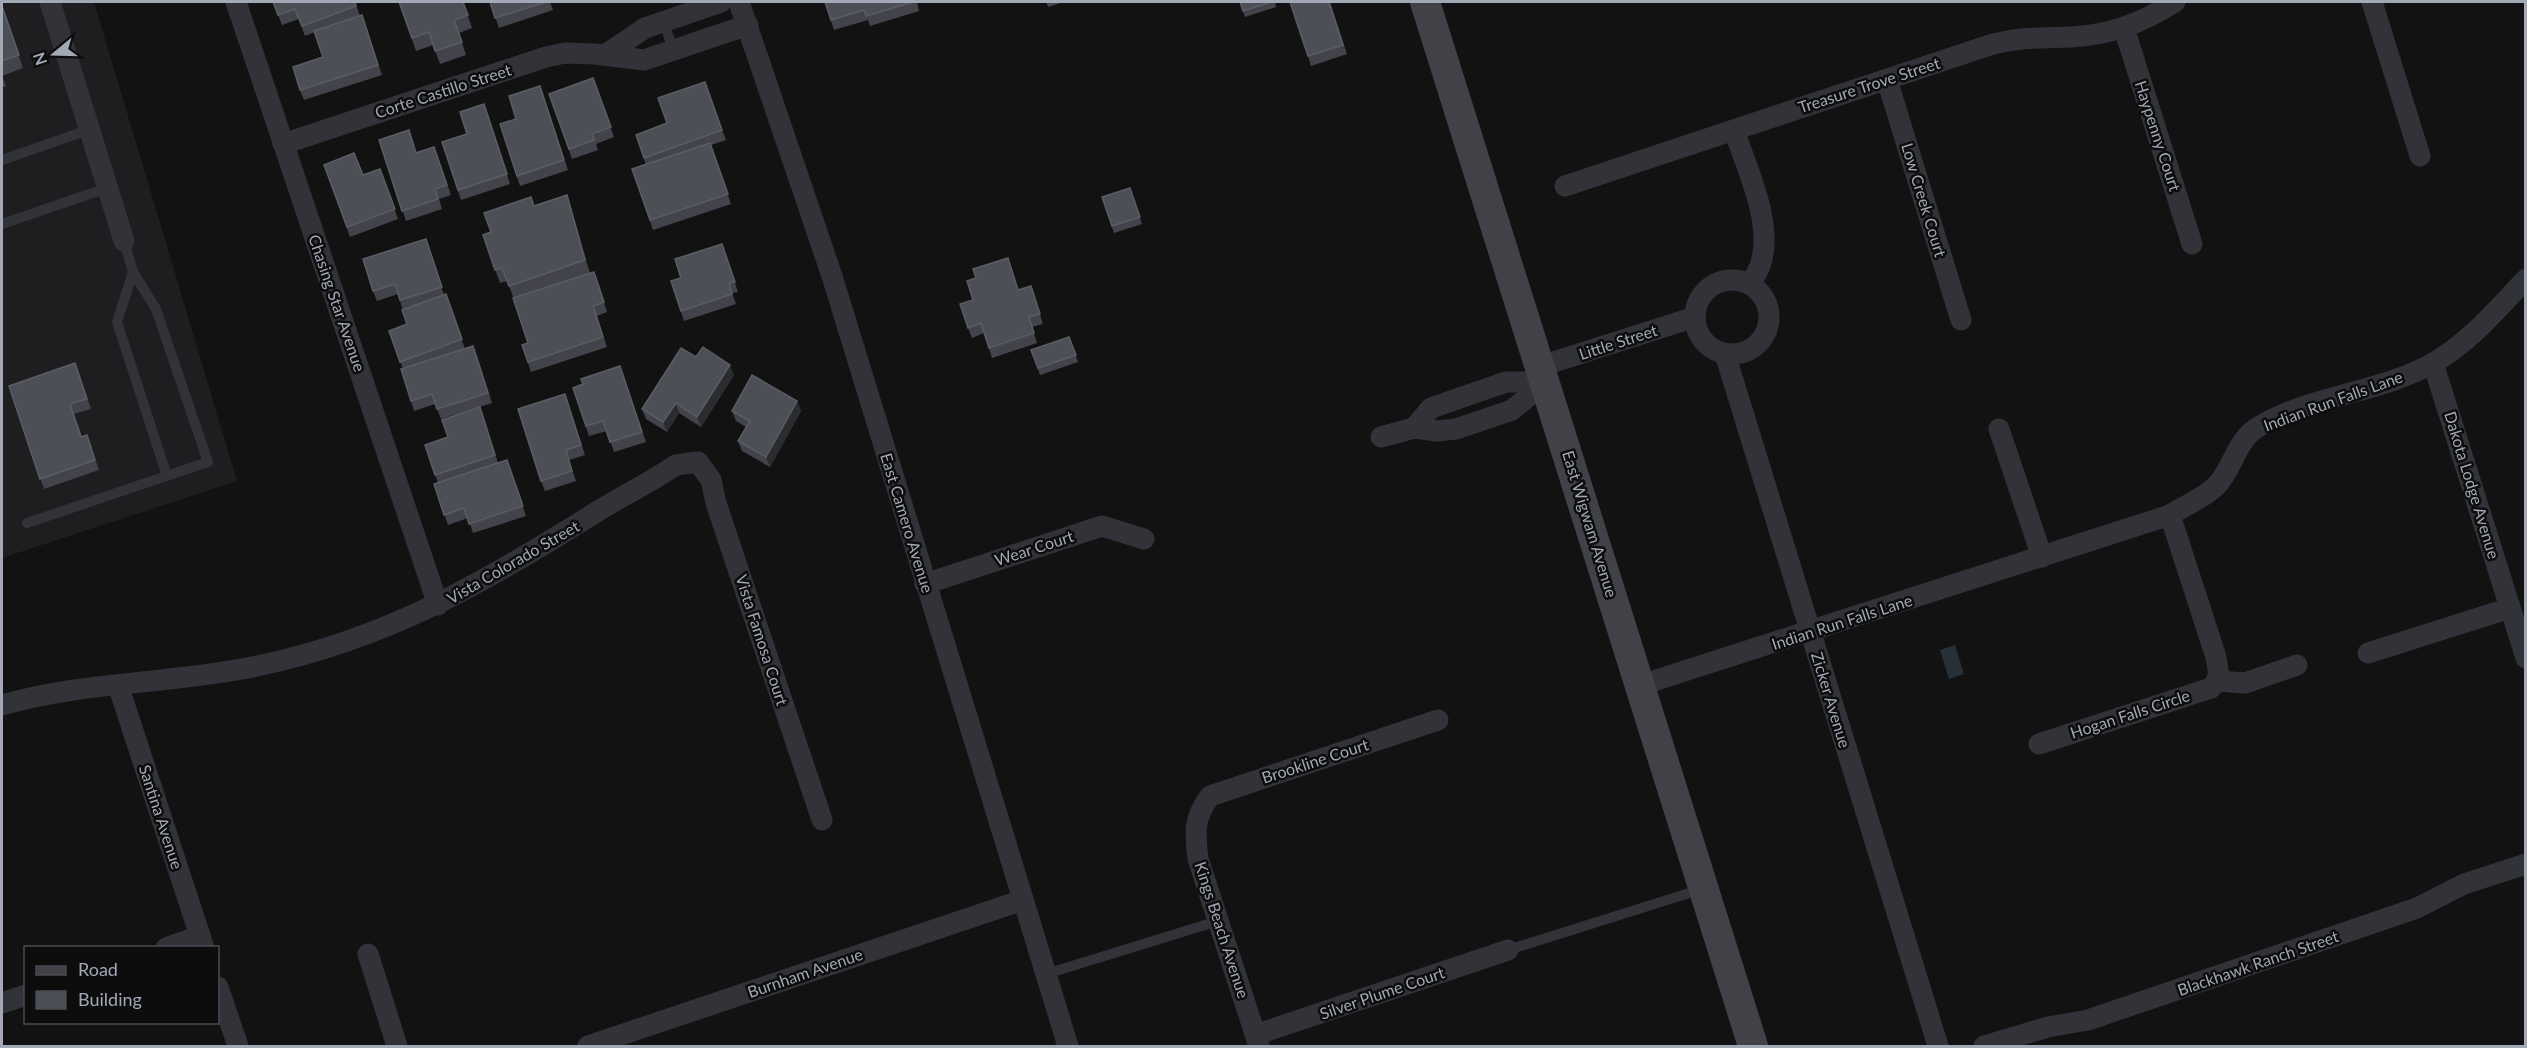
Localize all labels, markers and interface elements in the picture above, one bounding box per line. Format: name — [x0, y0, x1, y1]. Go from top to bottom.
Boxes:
north arrow — [24, 24, 84, 84]
text: N — [28, 50, 50, 68]
street label: Treasure Trove Street — [1796, 53, 1942, 116]
street label: Corte Castillo Street — [372, 59, 514, 121]
street label: Haypenny Court — [2132, 78, 2185, 194]
street label: Low Creek Court — [1898, 141, 1951, 259]
street label: Chasing Star Avenue — [305, 232, 370, 374]
street label: Little Street — [1576, 320, 1660, 363]
street label: Indian Run Falls Lane — [2261, 367, 2405, 435]
street label: Dakota Lodge Avenue — [2441, 409, 2504, 561]
street label: East Wigwam Avenue — [1559, 448, 1622, 600]
street label: East Camero Avenue — [877, 451, 938, 595]
street label: Vista Colorado Street — [443, 516, 583, 607]
street label: Wear Court — [992, 526, 1076, 569]
street label: Vista Famosa Court — [732, 572, 793, 708]
street label: Indian Run Falls Lane — [1769, 590, 1915, 653]
street label: Zicker Avenue — [1808, 650, 1855, 750]
street label: Hogan Falls Circle — [2068, 685, 2192, 742]
street label: Brookline Court — [1259, 734, 1371, 787]
street label: Santina Avenue — [136, 762, 187, 871]
street label: Kings Beach Avenue — [1191, 859, 1254, 1001]
street label: Blackhawk Ranch Street — [2175, 926, 2341, 999]
street label: Burnham Avenue — [745, 944, 865, 1001]
legend — [24, 946, 219, 1024]
text: Road — [78, 958, 118, 980]
street label: Silver Plume Court — [1317, 962, 1447, 1023]
text: Building — [78, 988, 142, 1010]

